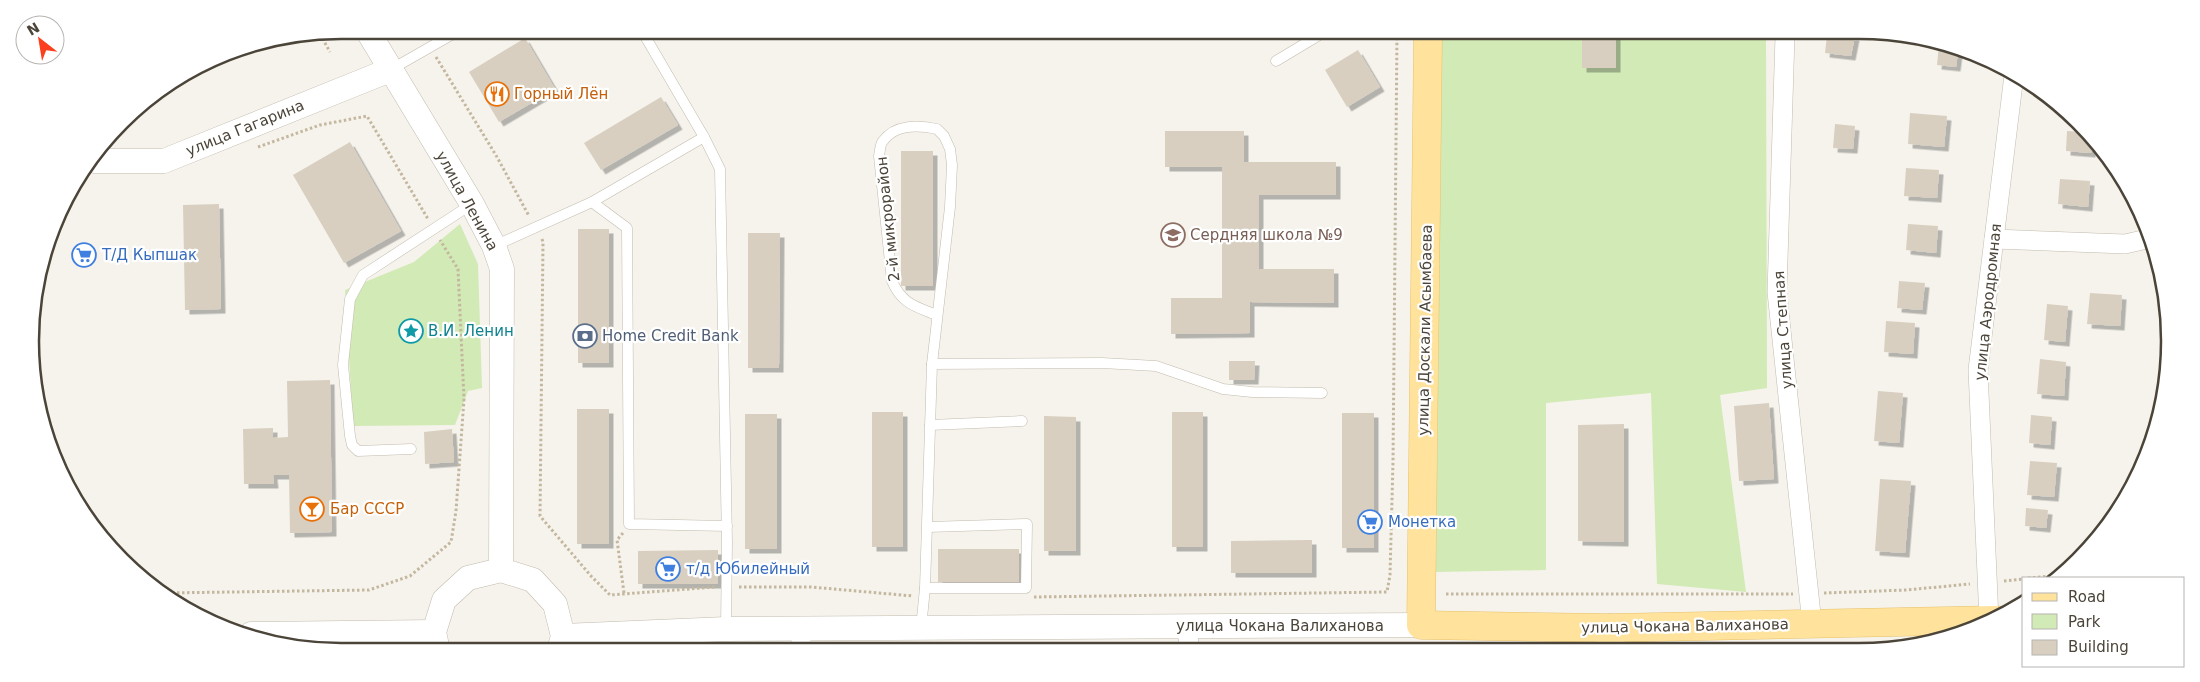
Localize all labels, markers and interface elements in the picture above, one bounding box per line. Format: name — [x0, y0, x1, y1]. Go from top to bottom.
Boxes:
north arrow — [15, 15, 65, 65]
text: N — [24, 19, 42, 39]
restaurant icon: Горный Лён — [484, 81, 510, 107]
place label: Горный Лён — [514, 85, 608, 103]
street label: улица Гагарина — [183, 96, 307, 160]
street label: улица Ленина — [432, 148, 502, 254]
street label: 2-й микрорайон — [872, 156, 904, 282]
school or university icon: Сердняя школа №9 — [1160, 222, 1186, 248]
street label: улица Аэродромная — [1971, 222, 2005, 382]
street label: улица Доскали Асымбаева — [1414, 224, 1436, 436]
place label: Сердняя школа №9 — [1190, 226, 1343, 244]
supermarket icon: Т/Д Кыпшак — [71, 242, 97, 268]
place label: Т/Д Кыпшак — [101, 246, 197, 264]
street label: улица Степная — [1770, 270, 1796, 390]
place icon: В.И. Ленин — [398, 318, 424, 344]
place label: В.И. Ленин — [428, 322, 514, 340]
bank icon: Home Credit Bank — [572, 323, 598, 349]
place label: Home Credit Bank — [602, 327, 739, 345]
bar icon: Бар СССР — [299, 496, 325, 522]
place label: Бар СССР — [330, 500, 404, 518]
supermarket icon: Монетка — [1357, 509, 1383, 535]
place label: Монетка — [1388, 513, 1456, 531]
supermarket icon: т/д Юбилейный — [655, 556, 681, 582]
place label: т/д Юбилейный — [686, 560, 810, 578]
legend — [2022, 577, 2185, 667]
text: Road — [2068, 588, 2106, 606]
text: Park — [2068, 613, 2101, 631]
street label: улица Чокана Валиханова — [1581, 615, 1789, 637]
street label: улица Чокана Валиханова — [1176, 617, 1384, 635]
text: Building — [2068, 638, 2129, 656]

